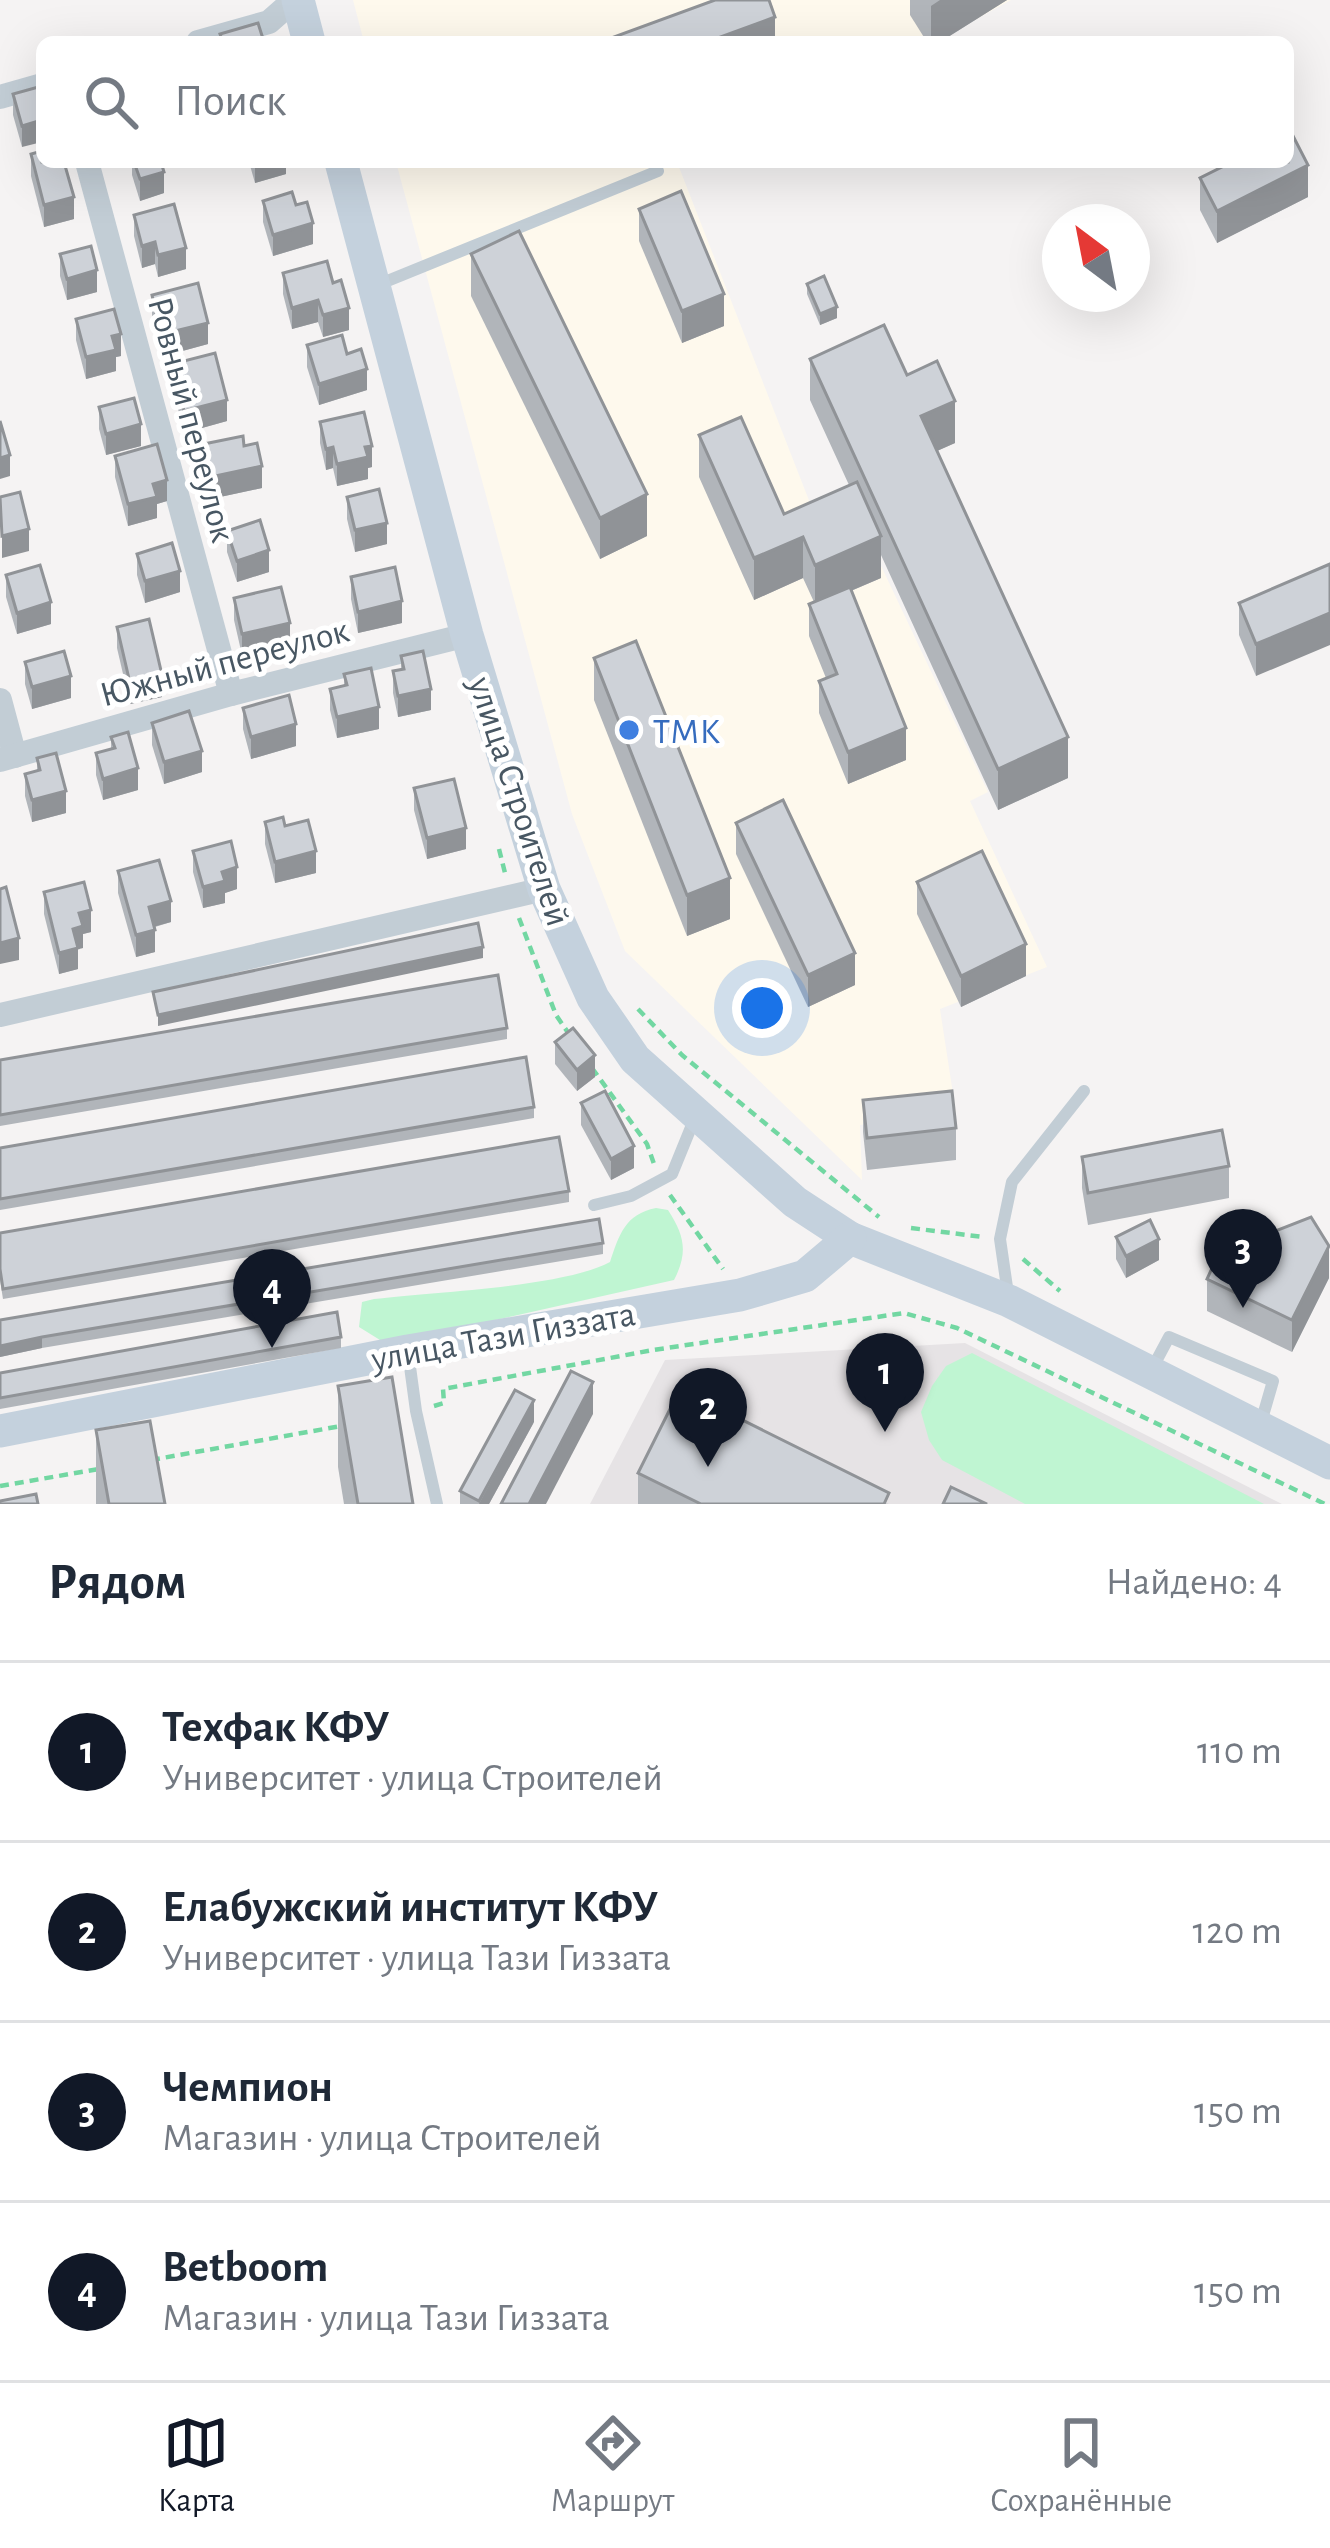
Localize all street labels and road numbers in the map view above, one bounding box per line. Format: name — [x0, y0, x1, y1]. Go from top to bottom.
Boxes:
street label: Ровный переулок — [141, 293, 241, 546]
street label: Южный переулок — [96, 612, 353, 713]
street label: улица Строителей — [462, 672, 576, 931]
street label: улица Тази Гиззата — [368, 1296, 638, 1378]

